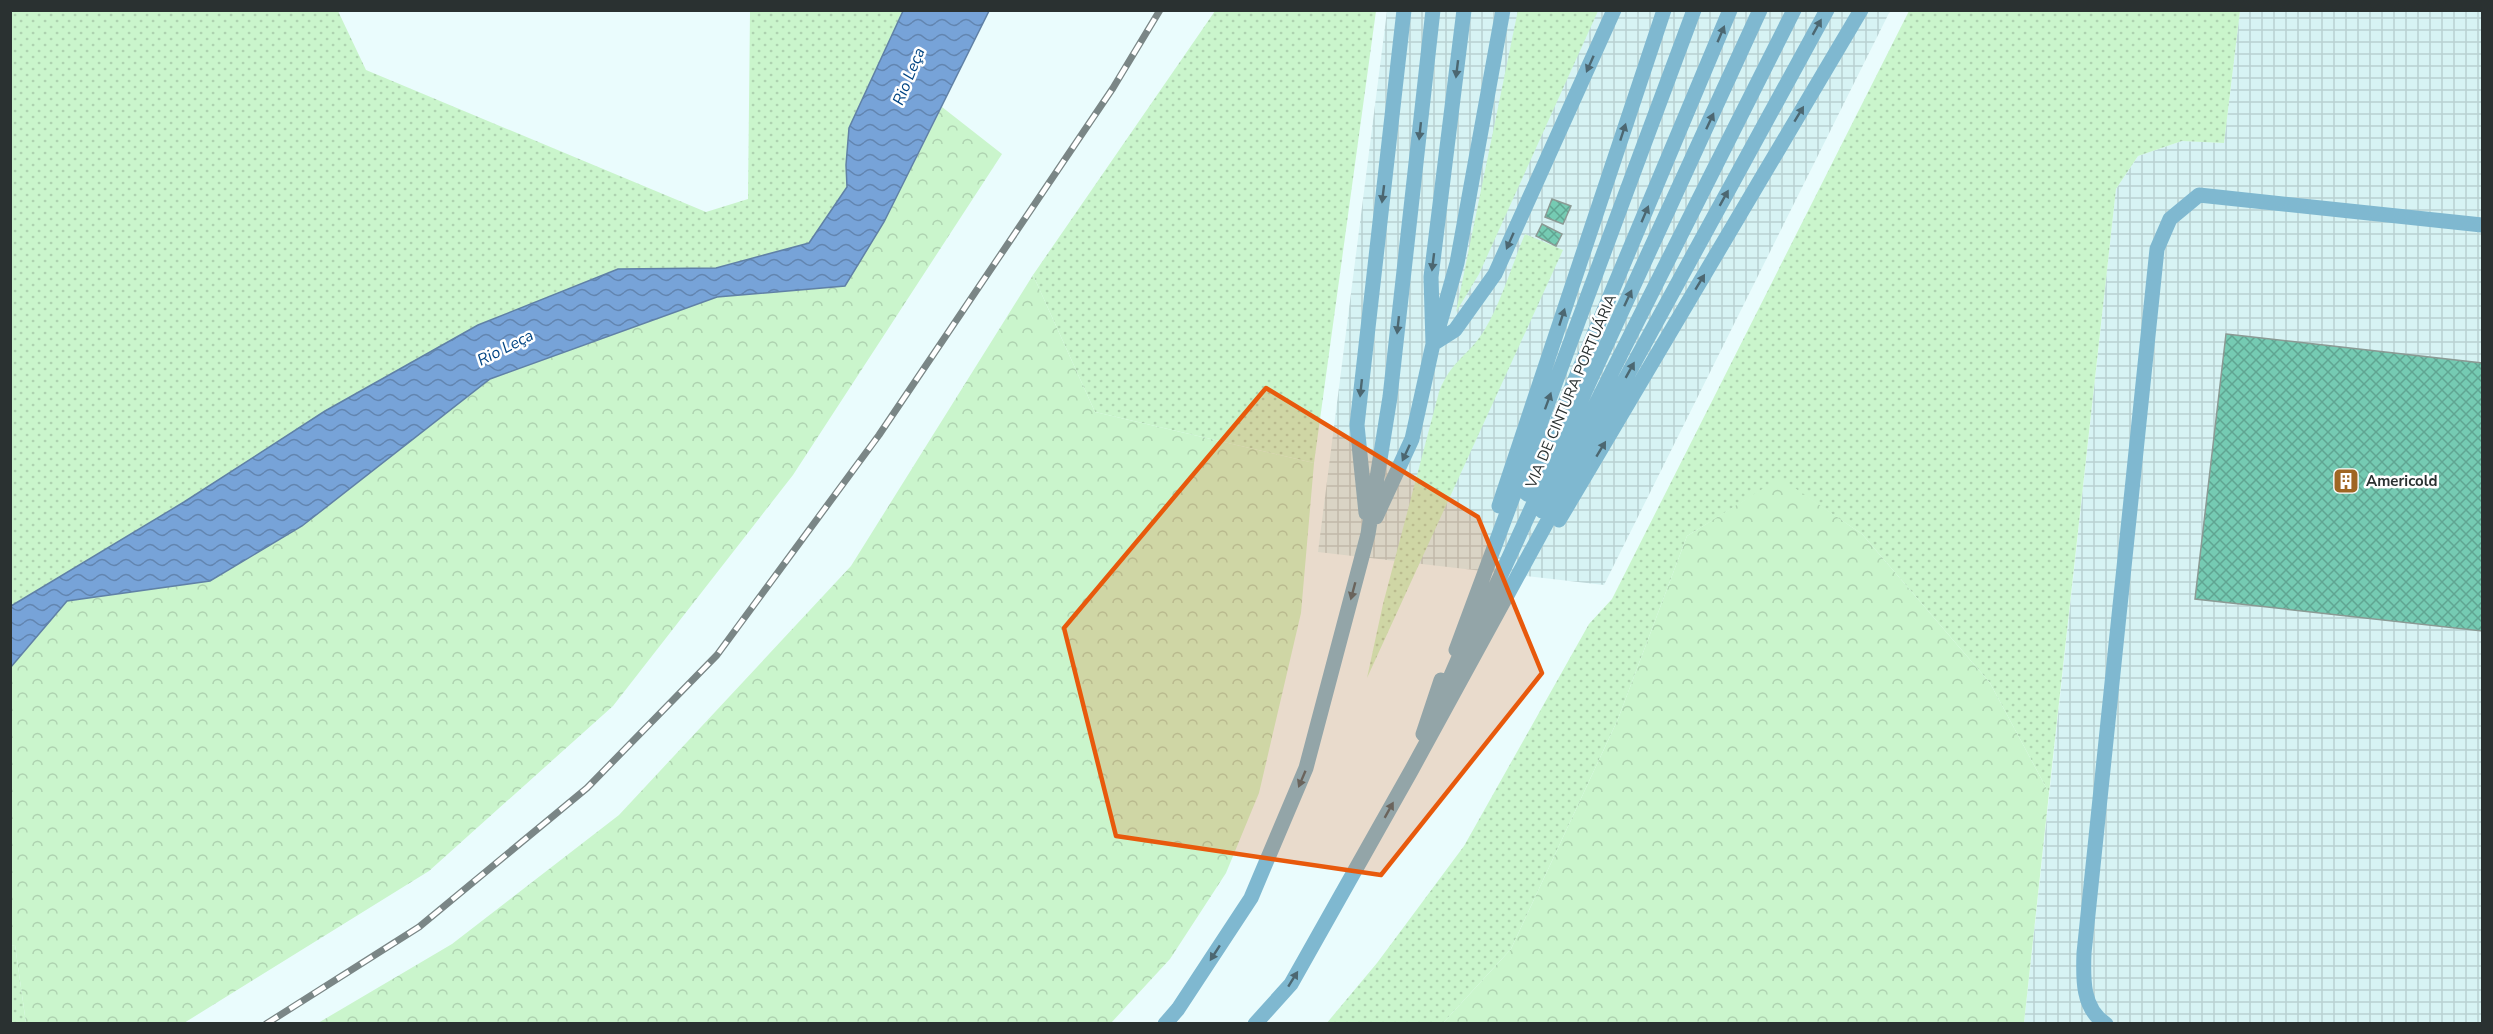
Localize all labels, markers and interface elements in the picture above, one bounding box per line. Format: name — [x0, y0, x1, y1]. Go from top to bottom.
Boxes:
one-way arrow — [1812, 19, 1822, 36]
one-way arrow — [1717, 25, 1726, 43]
water label: Rio Leça — [887, 44, 930, 108]
one-way arrow — [1586, 55, 1595, 72]
one-way arrow — [1452, 59, 1462, 78]
one-way arrow — [1794, 106, 1805, 122]
one-way arrow — [1705, 112, 1714, 129]
one-way arrow — [1415, 122, 1425, 141]
one-way arrow — [1619, 123, 1629, 141]
one-way arrow — [1378, 184, 1388, 203]
one-way arrow — [1719, 190, 1729, 207]
one-way arrow — [1640, 204, 1650, 222]
one-way arrow — [1505, 233, 1515, 251]
one-way arrow — [1428, 253, 1437, 272]
one-way arrow — [1695, 274, 1706, 290]
one-way arrow — [1624, 289, 1634, 307]
street label: VIA DE CINTURA PORTUÁRIA — [1521, 291, 1621, 492]
one-way arrow — [1558, 308, 1567, 326]
one-way arrow — [1393, 316, 1403, 335]
water label: Rio Leça — [474, 324, 537, 371]
one-way arrow — [1625, 361, 1635, 378]
one-way arrow — [1356, 378, 1366, 397]
one-way arrow — [1544, 392, 1554, 410]
one-way arrow — [1596, 440, 1606, 457]
one-way arrow — [1401, 445, 1410, 462]
building icon: Americold — [2331, 466, 2361, 496]
place label: Americold — [2366, 471, 2437, 491]
one-way arrow — [1348, 582, 1357, 600]
one-way arrow — [1297, 770, 1307, 788]
one-way arrow — [1384, 801, 1394, 818]
one-way arrow — [1210, 944, 1221, 961]
one-way arrow — [1288, 971, 1299, 987]

